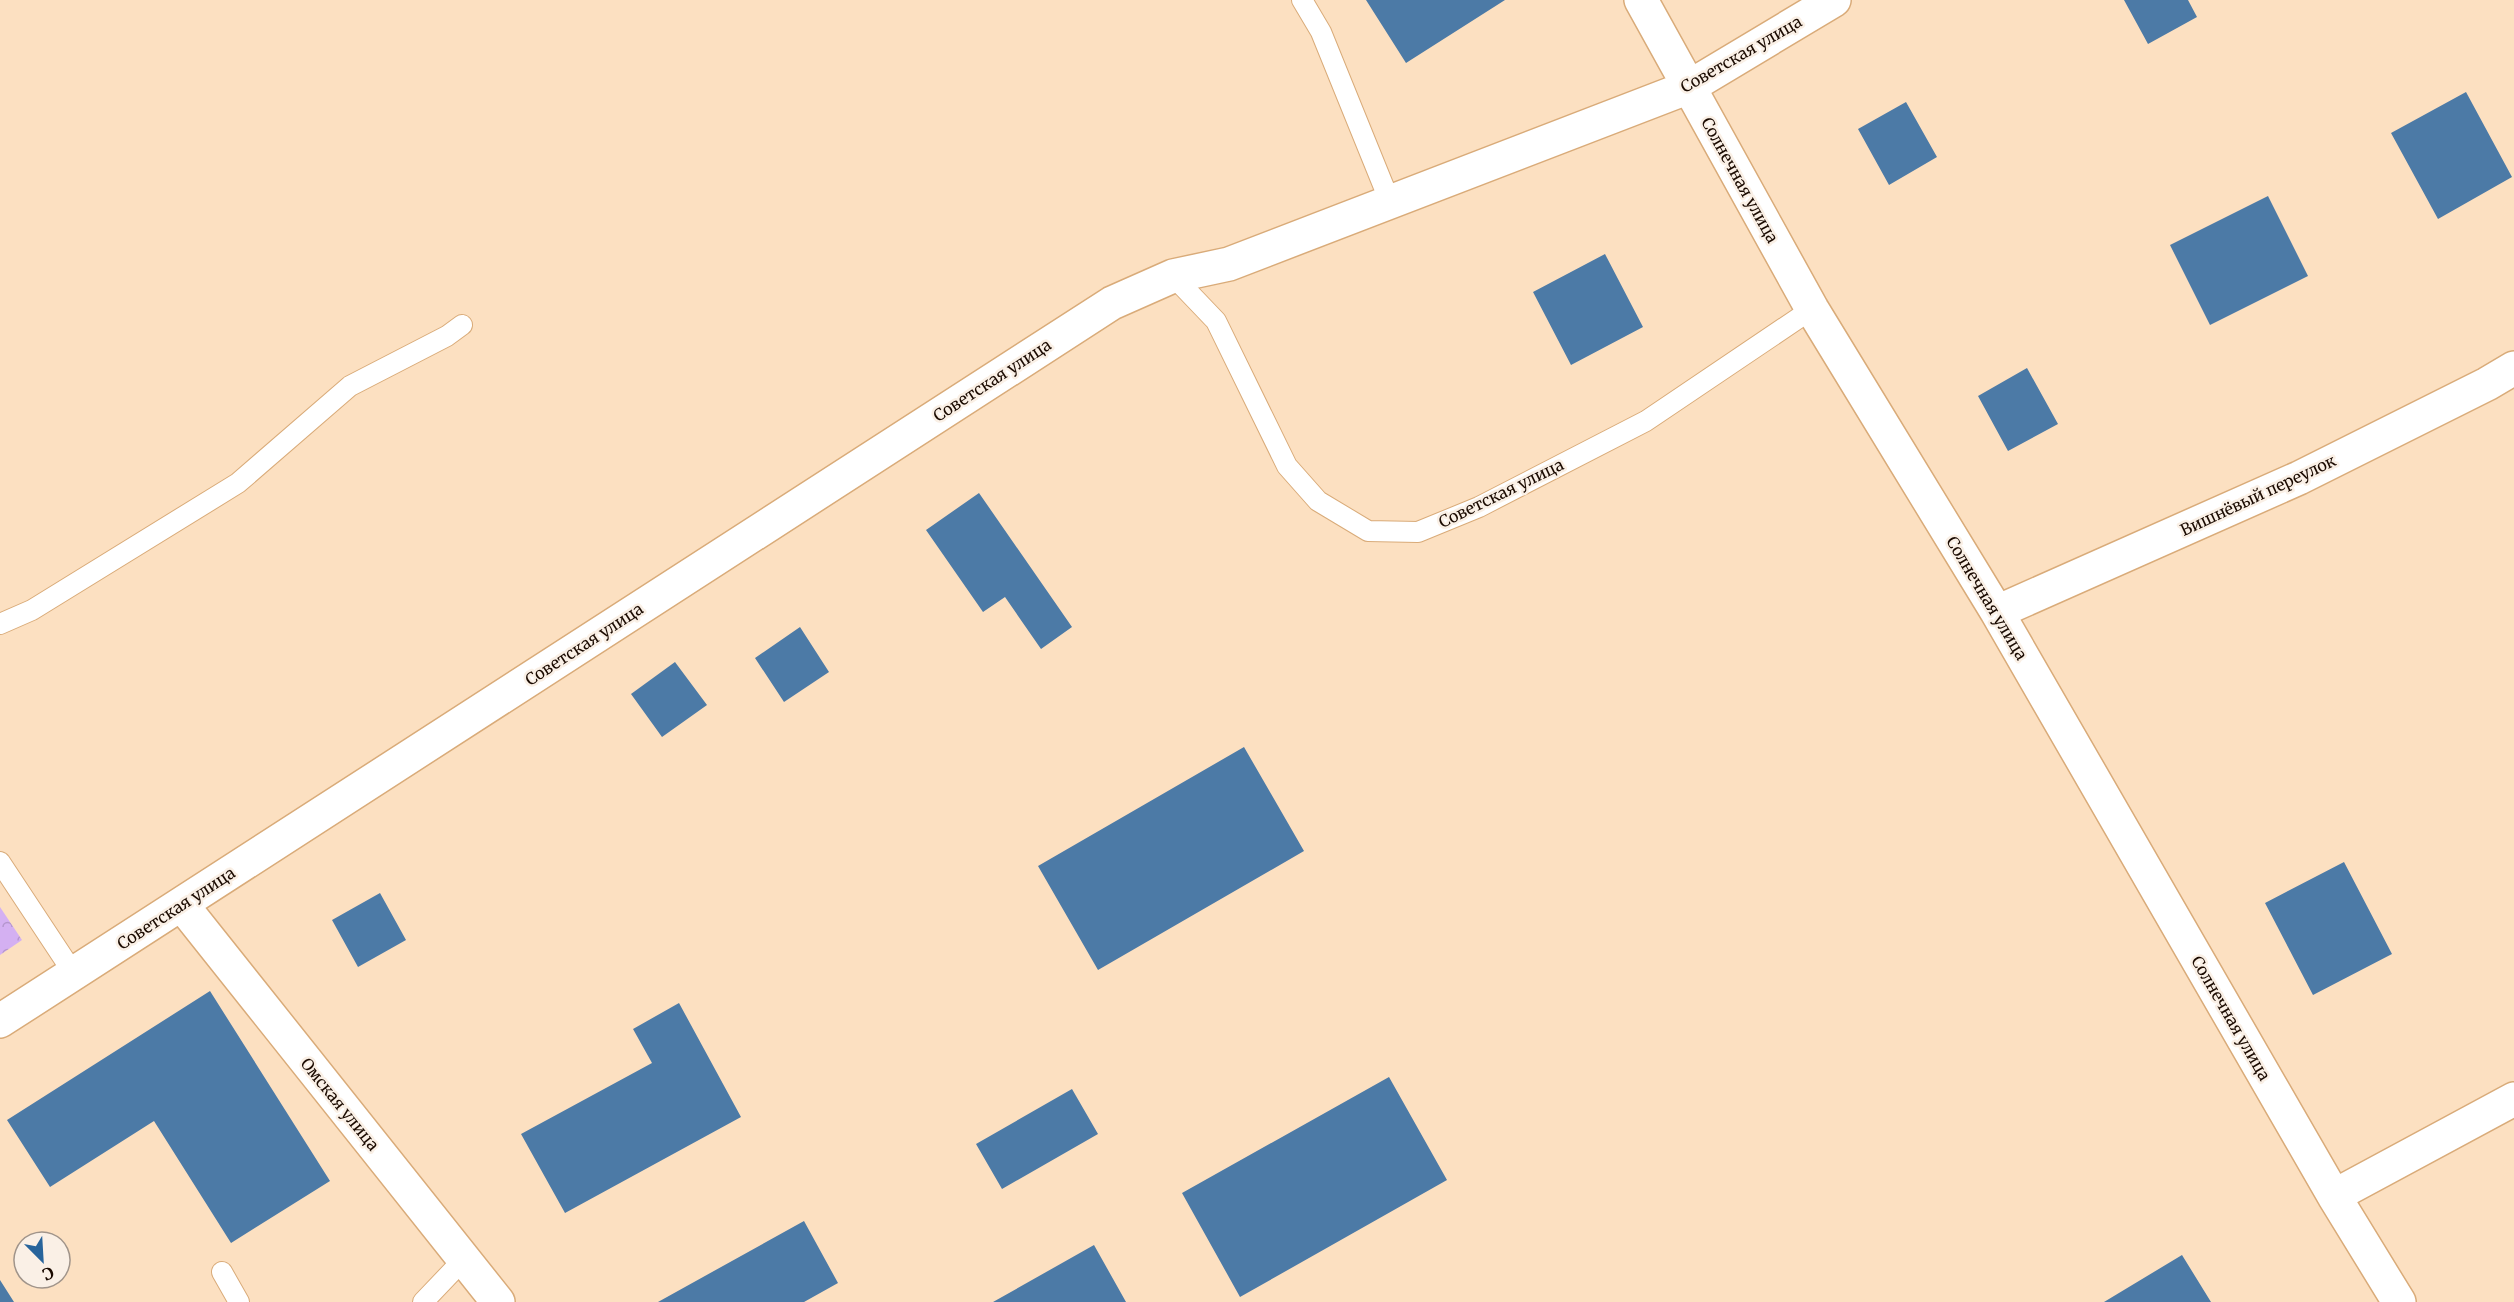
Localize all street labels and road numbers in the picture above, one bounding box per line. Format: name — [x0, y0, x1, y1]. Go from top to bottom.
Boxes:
street label: Советская улица — [1677, 11, 1806, 97]
street label: Солнечная улица — [1697, 114, 1783, 247]
street label: Советская улица — [929, 334, 1055, 426]
street label: Вишнёвый переулок — [2177, 450, 2339, 540]
street label: Советская улица — [1435, 454, 1567, 532]
street label: Солнечная улица — [1942, 533, 2032, 664]
street label: Советская улица — [521, 598, 647, 690]
street label: Советская улица — [113, 862, 239, 954]
street label: Солнечная улица — [2187, 952, 2275, 1084]
street label: Омская улица — [297, 1054, 384, 1155]

